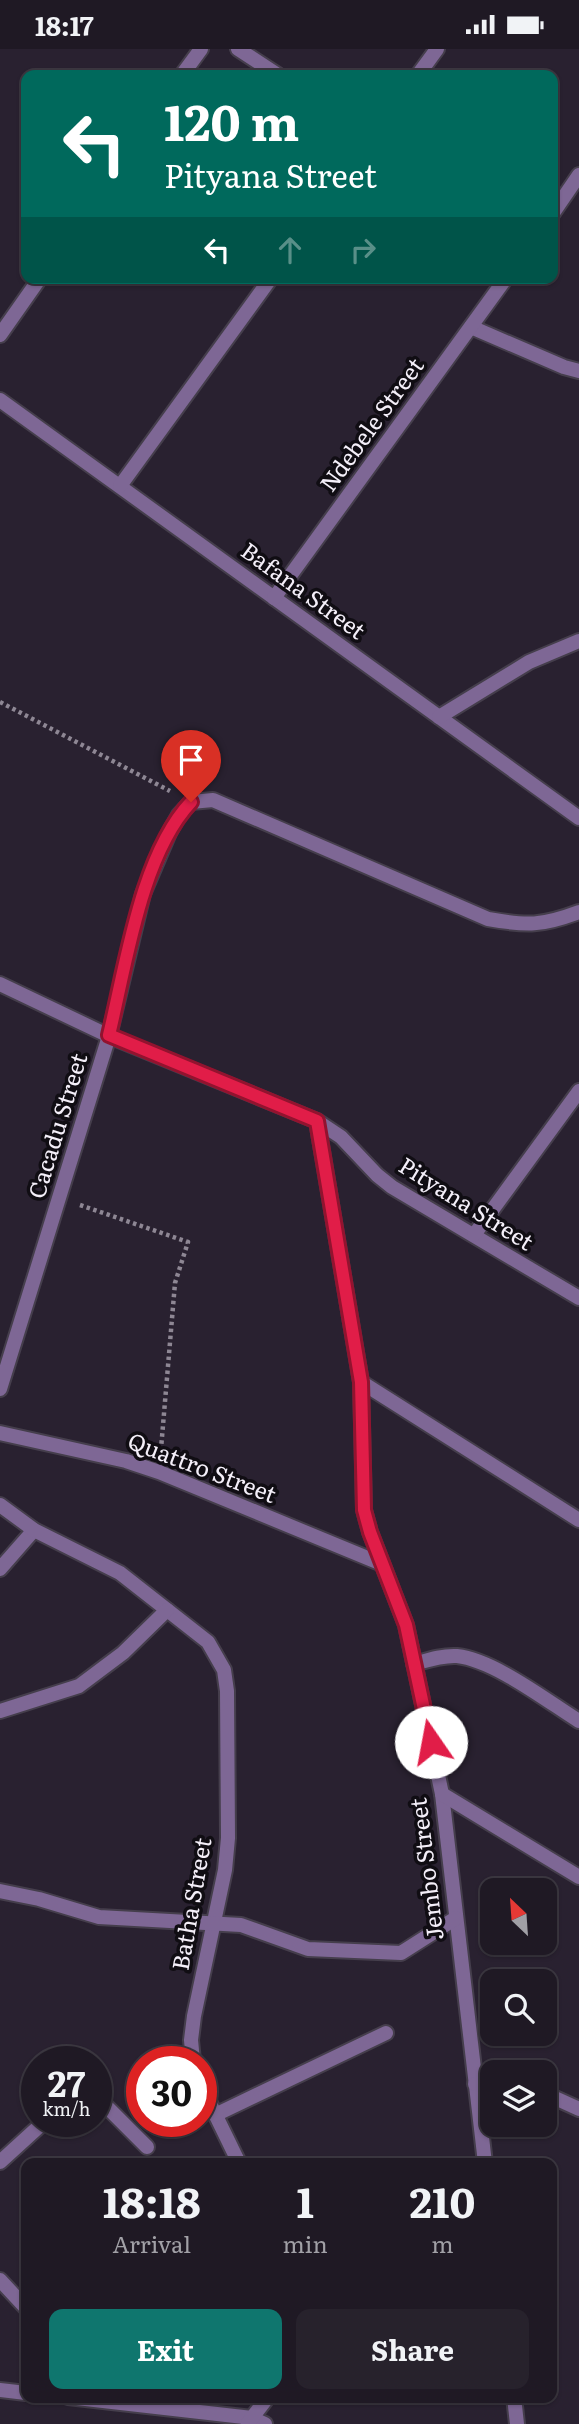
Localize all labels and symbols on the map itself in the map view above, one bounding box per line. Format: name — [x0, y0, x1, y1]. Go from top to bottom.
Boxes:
street label: Ndebele Street — [310, 349, 431, 498]
street label: Bafana Street — [235, 533, 374, 647]
pin — [161, 730, 221, 802]
street label: Cacadu Street — [18, 1048, 95, 1202]
street label: Pityana Street — [393, 1147, 542, 1258]
street label: Quattro Street — [124, 1422, 282, 1510]
position arrow — [394, 1705, 468, 1779]
street label: Jembo Street — [399, 1795, 451, 1942]
street label: Batha Street — [162, 1834, 219, 1973]
north arrow — [480, 1878, 556, 1955]
speed limit sign: 30 — [126, 2046, 217, 2137]

